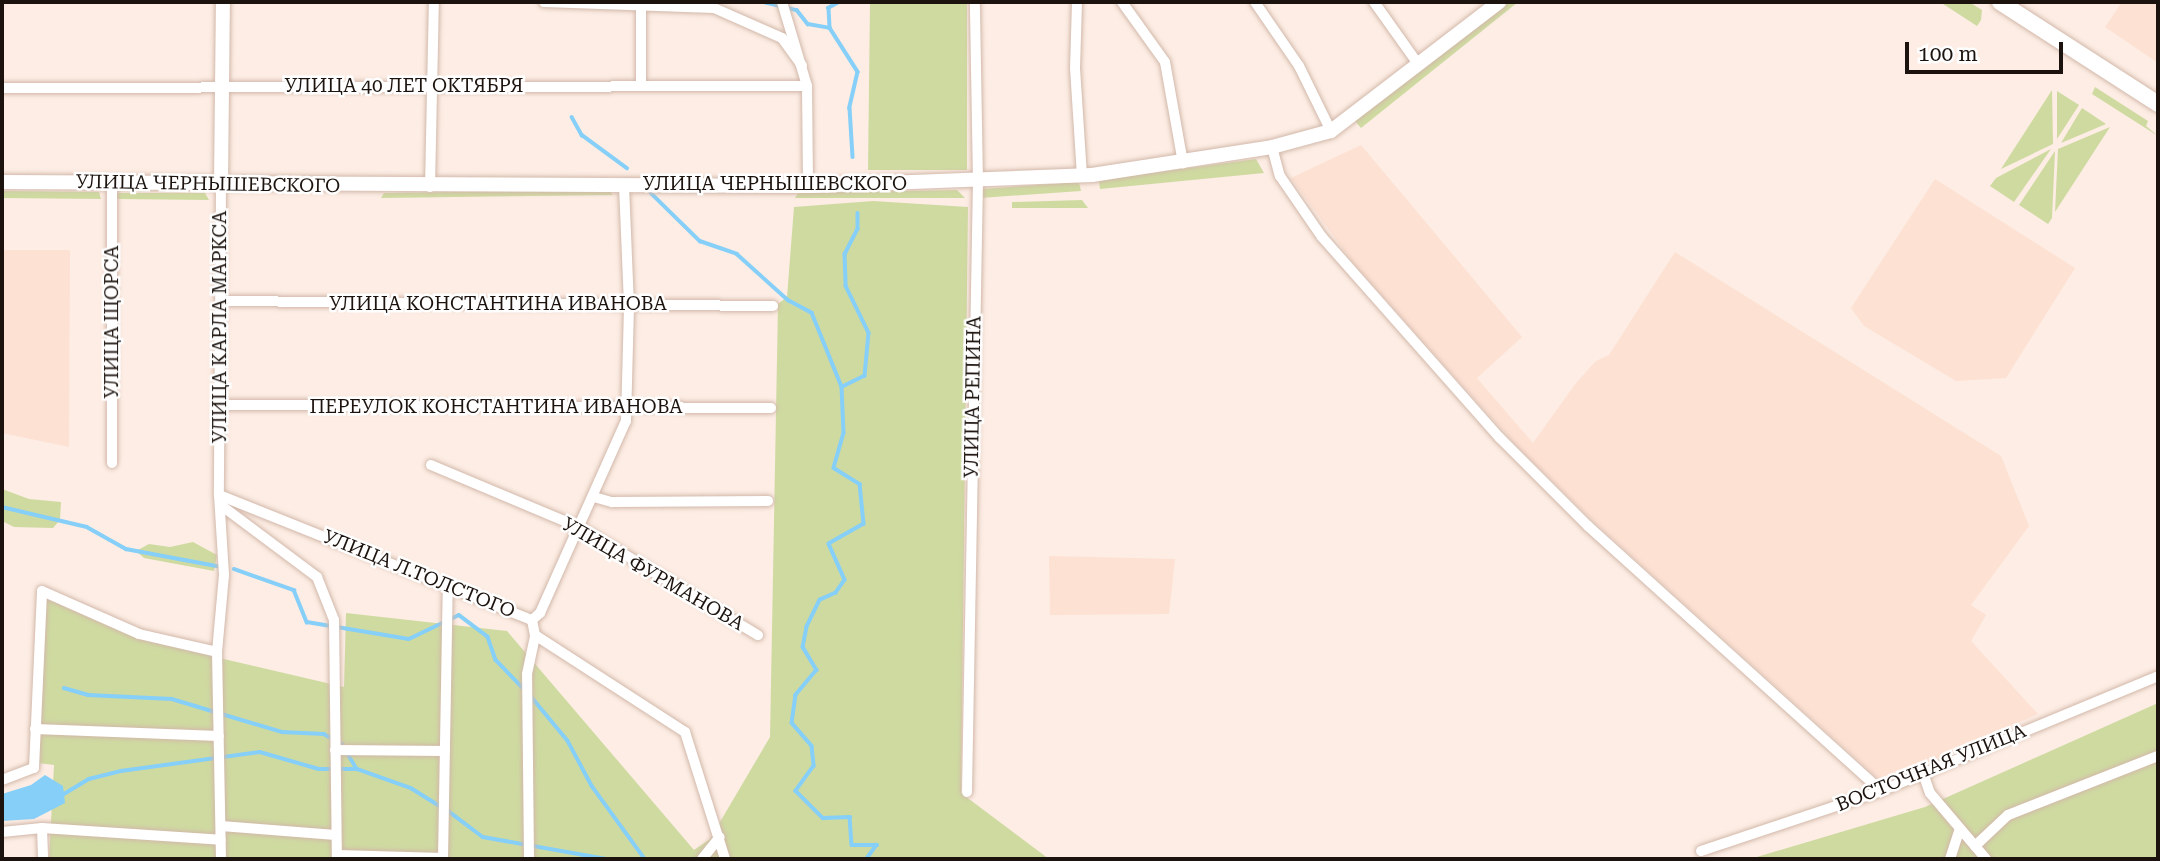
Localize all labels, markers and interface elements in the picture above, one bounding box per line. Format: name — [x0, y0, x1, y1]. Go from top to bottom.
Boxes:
scale bar — [1908, 28, 2066, 72]
text: 100 m — [1918, 42, 1978, 66]
street label: УЛИЦА 40 ЛЕТ ОКТЯБРЯ — [284, 75, 524, 97]
street label: УЛИЦА ЧЕРНЫШЕВСКОГО — [76, 170, 340, 198]
street label: УЛИЦА ЧЕРНЫШЕВСКОГО — [643, 173, 907, 195]
street label: УЛИЦА КАРЛА МАРКСА — [209, 211, 231, 443]
street label: УЛИЦА ЩОРСА — [101, 245, 123, 399]
street label: УЛИЦА КОНСТАНТИНА ИВАНОВА — [329, 293, 667, 315]
street label: УЛИЦА РЕПИНА — [960, 316, 986, 478]
street label: ПЕРЕУЛОК КОНСТАНТИНА ИВАНОВА — [309, 396, 683, 418]
street label: УЛИЦА ФУРМАНОВА — [558, 513, 748, 635]
street label: УЛИЦА Л.ТОЛСТОГО — [320, 525, 518, 623]
street label: ВОСТОЧНАЯ УЛИЦА — [1833, 719, 2029, 817]

